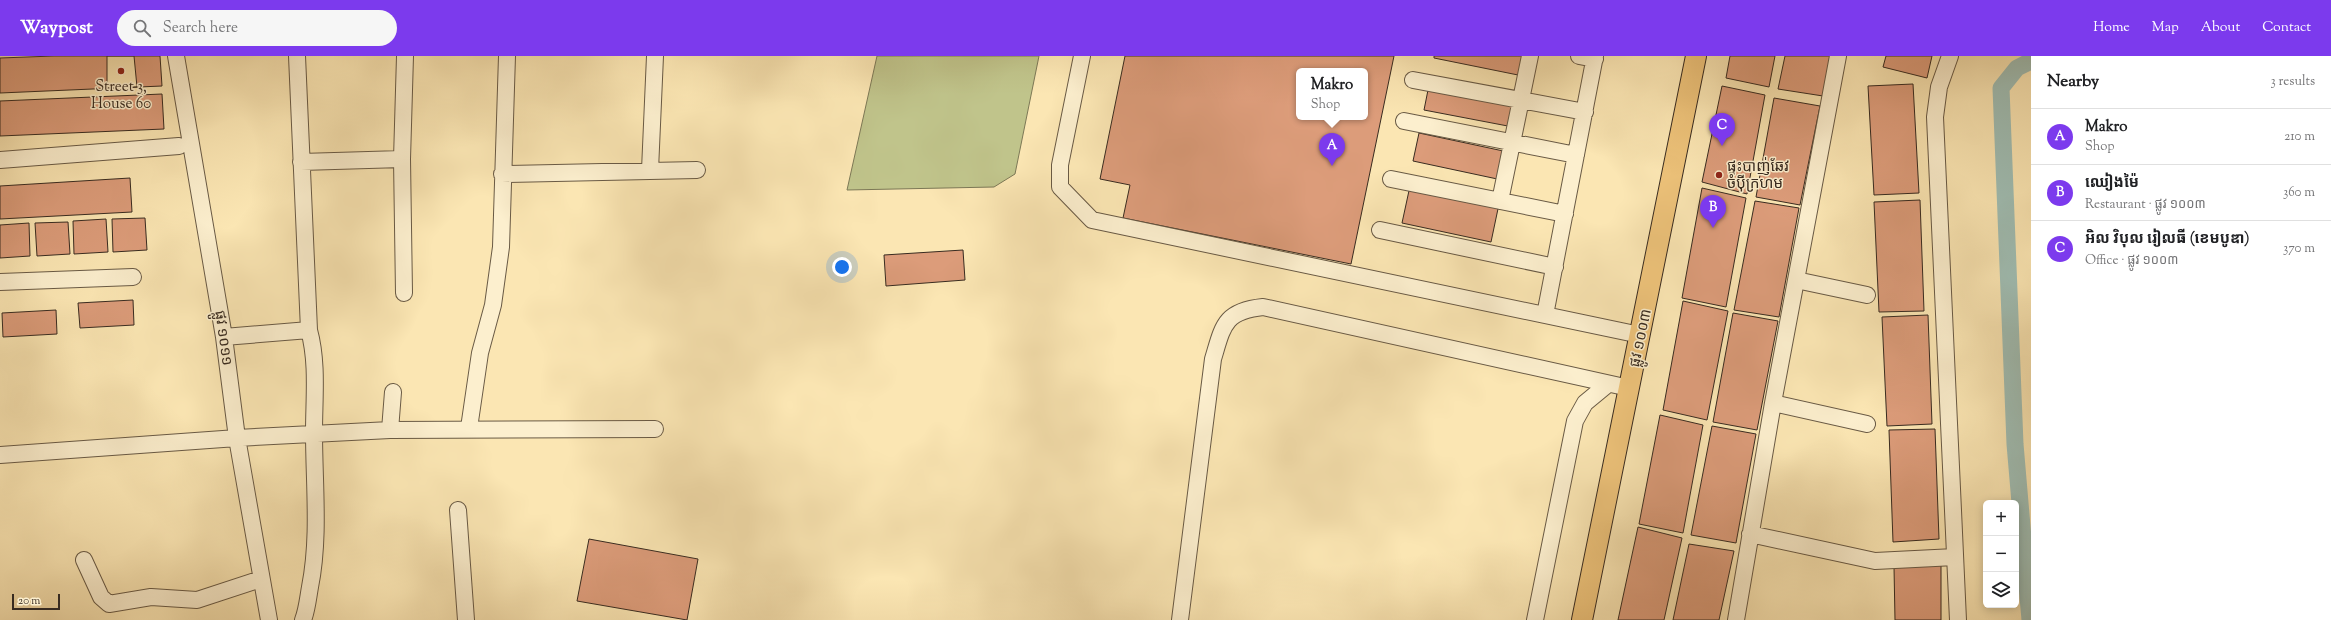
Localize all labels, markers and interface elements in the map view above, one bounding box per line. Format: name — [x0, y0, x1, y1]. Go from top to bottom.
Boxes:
search box — [117, 10, 397, 46]
text: Waypost — [20, 15, 93, 42]
icon: search — [131, 17, 153, 39]
text: Search here — [163, 18, 238, 39]
text: Home — [2093, 18, 2130, 38]
text: Map — [2152, 18, 2179, 38]
text: About — [2201, 18, 2240, 38]
text: Contact — [2262, 18, 2311, 38]
marker: Street 3, House 60 — [116, 66, 126, 76]
popup — [1296, 68, 1368, 120]
text: Nearby — [2047, 70, 2099, 94]
text: 3 results — [2270, 73, 2315, 91]
text: Makro — [1311, 75, 1353, 96]
place label: Street 3, House 60 — [91, 77, 151, 115]
text: Shop — [1311, 96, 1340, 114]
pin: C — [1709, 113, 1735, 146]
text: Makro — [2085, 117, 2127, 138]
text: A — [2055, 128, 2065, 146]
text: 210 m — [2284, 128, 2315, 146]
pin: A — [1319, 133, 1345, 166]
text: Shop — [2085, 138, 2114, 156]
place label: ផ្ទះបាញ់ឆែវ ចំប៉ីក្រហម — [1727, 157, 1789, 195]
marker: ផ្ទះបាញ់ឆែវ ចំប៉ីក្រហម — [1714, 170, 1724, 180]
text: ឈៀងម៉ៃ — [2085, 173, 2139, 194]
text: B — [2056, 184, 2064, 202]
text: 360 m — [2283, 184, 2315, 202]
pin: B — [1700, 195, 1726, 228]
text: Restaurant · ផ្លូវ ១០០៣ — [2085, 196, 2206, 214]
text: អិល វិបុល រៀលធី (ខេមបូឌា) — [2085, 229, 2249, 250]
text: C — [2055, 240, 2065, 258]
text: 370 m — [2283, 240, 2315, 258]
text: Office · ផ្លូវ ១០០៣ — [2085, 252, 2179, 270]
your location — [832, 257, 852, 277]
street label: ផ្លូវ ១០០៣ — [1625, 307, 1659, 370]
street label: ផ្លូវ ១០១១ — [207, 309, 237, 367]
map controls — [1983, 500, 2019, 608]
button: + — [1983, 500, 2019, 536]
button: − — [1983, 536, 2019, 572]
button: layers — [1983, 572, 2019, 608]
scale bar — [12, 592, 60, 611]
text: 20 m — [18, 593, 40, 609]

